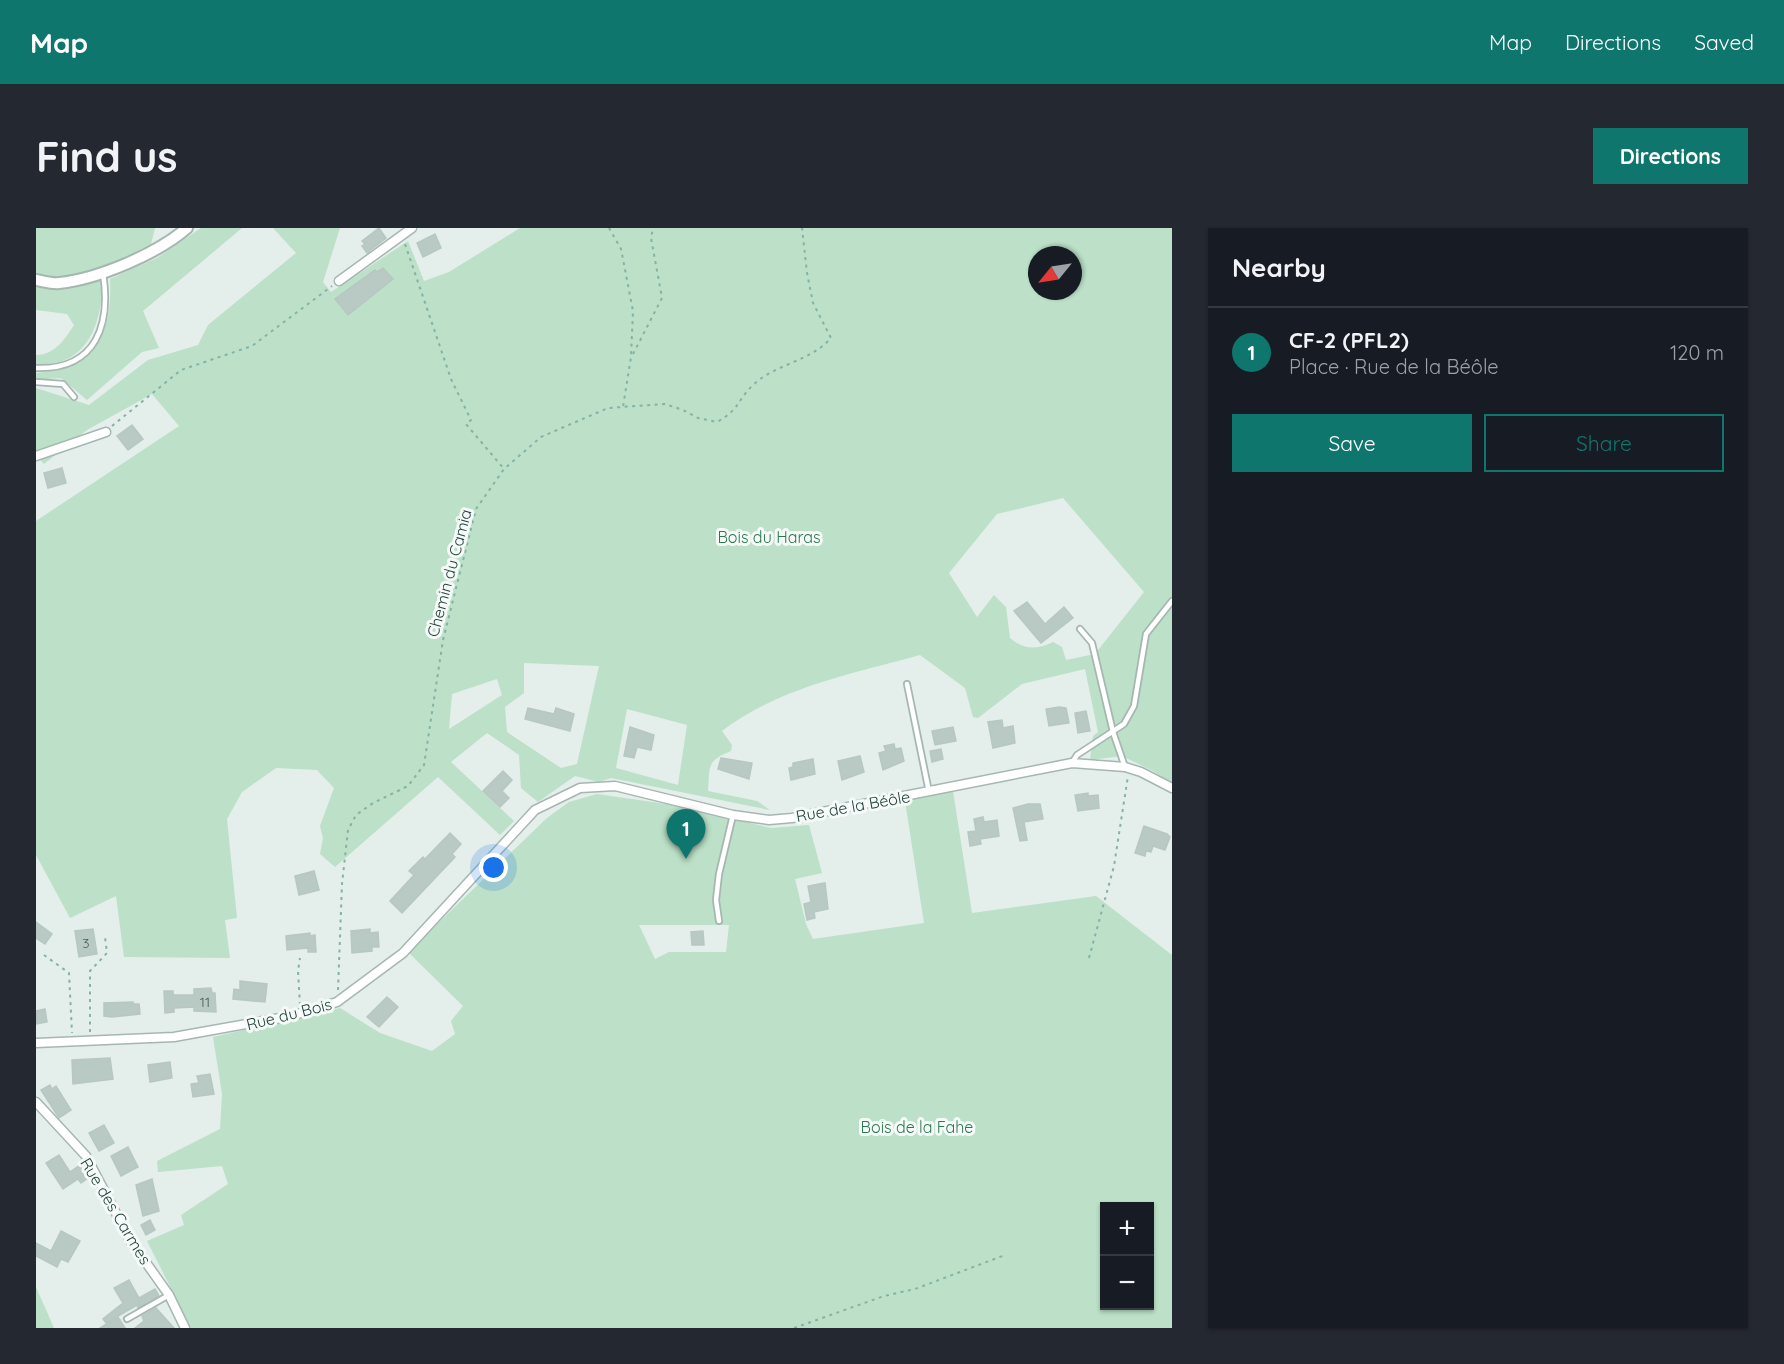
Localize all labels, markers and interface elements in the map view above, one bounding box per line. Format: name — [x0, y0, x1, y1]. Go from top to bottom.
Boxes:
text: Map — [30, 25, 88, 60]
text: Map — [1489, 29, 1532, 55]
text: Directions — [1565, 29, 1661, 55]
text: Saved — [1694, 29, 1754, 55]
button: Directions — [1593, 128, 1748, 184]
text: Find us — [36, 130, 178, 183]
north arrow — [1028, 246, 1082, 300]
text: Nearby — [1232, 251, 1326, 284]
text: CF-2 (PFL2) — [1289, 326, 1409, 354]
text: 1 — [1248, 340, 1255, 365]
text: 120 m — [1670, 340, 1724, 365]
text: Place · Rue de la Béôle — [1289, 354, 1499, 379]
button: Save — [1232, 414, 1472, 472]
button: Share — [1484, 414, 1724, 472]
street label: Chemin du Camia — [422, 507, 476, 639]
park label: Bois du Haras — [717, 527, 821, 547]
street label: Rue de la Béôle — [794, 786, 912, 826]
pin: 1 — [666, 810, 706, 859]
your location — [479, 853, 508, 882]
house number: 3 — [82, 934, 90, 952]
house number: 11 — [200, 993, 210, 1011]
street label: Rue du Bois — [244, 994, 334, 1034]
park label: Bois de la Fahe — [861, 1117, 973, 1137]
street label: Rue des Carmes — [76, 1154, 156, 1268]
map controls — [1100, 1202, 1154, 1310]
button: + — [1100, 1202, 1154, 1256]
button: − — [1100, 1256, 1154, 1310]

